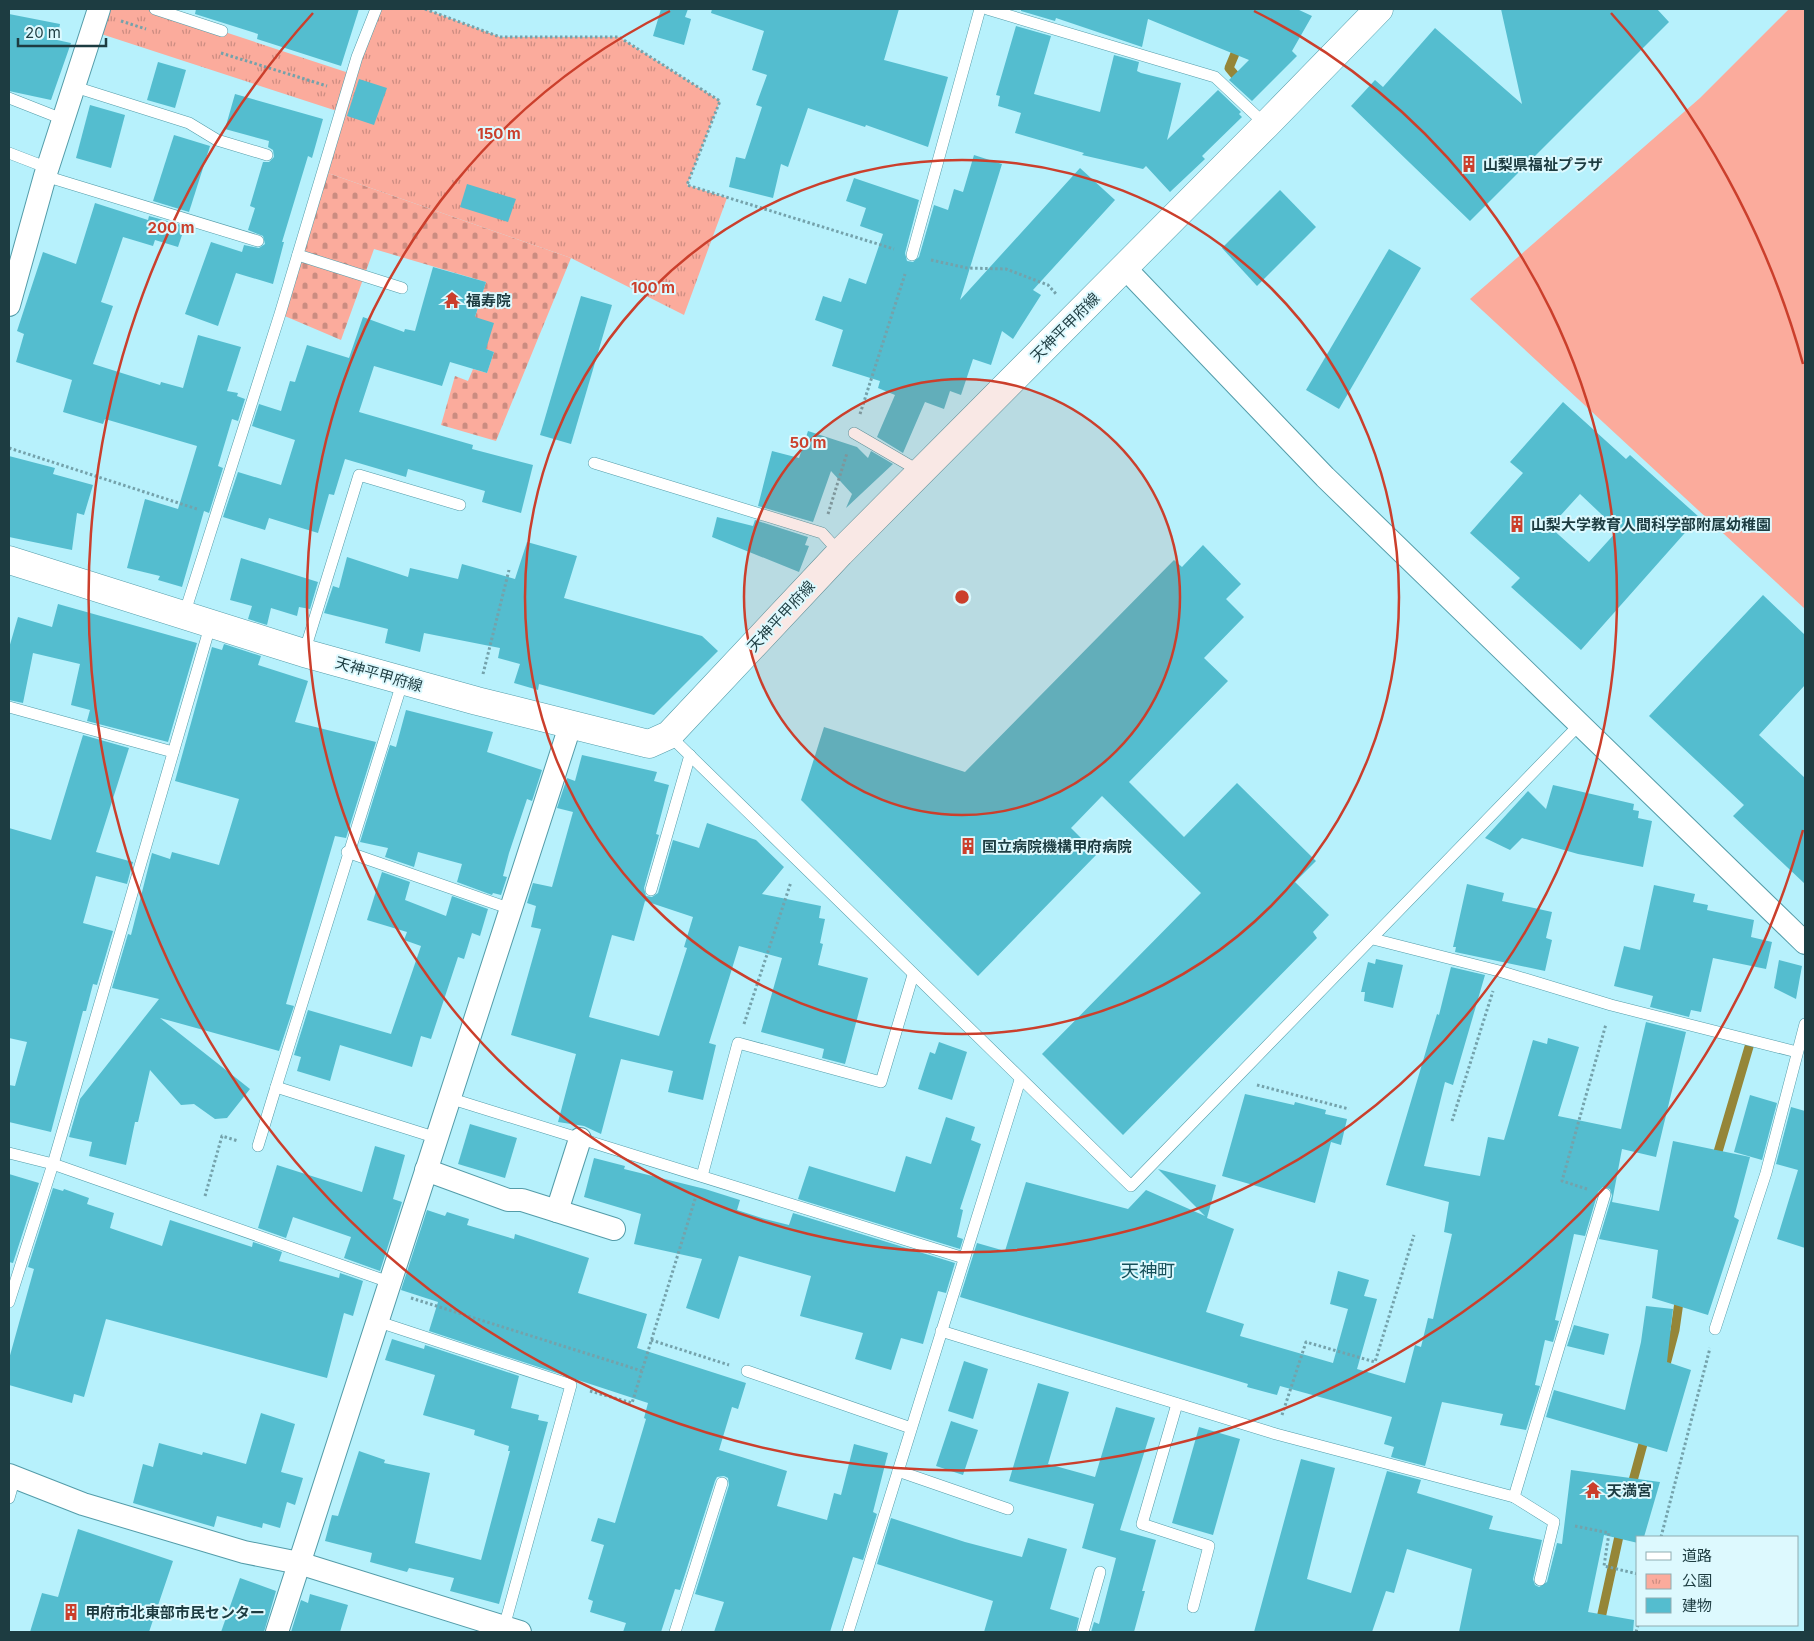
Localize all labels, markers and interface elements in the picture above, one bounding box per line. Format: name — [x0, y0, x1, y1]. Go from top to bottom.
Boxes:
scale bar — [18, 15, 105, 47]
text: 20 m — [25, 23, 61, 42]
text: 150 m — [477, 124, 521, 143]
building icon: 山梨県福祉プラザ — [1459, 154, 1479, 174]
place label: 山梨県福祉プラザ — [1483, 155, 1603, 174]
text: 200 m — [148, 218, 194, 237]
text: 100 m — [631, 278, 675, 297]
street label: 天神平甲府線 — [1026, 288, 1104, 366]
temple icon: 福寿院 — [442, 290, 462, 310]
place label: 福寿院 — [465, 291, 511, 310]
text: 50 m — [790, 433, 826, 452]
building icon: 山梨大学教育人間科学部附属幼稚園 — [1507, 514, 1527, 534]
place label: 山梨大学教育人間科学部附属幼稚園 — [1531, 515, 1771, 534]
street label: 天神平甲府線 — [743, 577, 819, 655]
centre of rings — [953, 588, 971, 606]
street label: 天神平甲府線 — [333, 652, 425, 696]
building icon: 国立病院機構甲府病院 — [958, 836, 978, 856]
place label: 国立病院機構甲府病院 — [982, 837, 1132, 856]
district label: 天神町 — [1121, 1260, 1175, 1281]
temple icon: 天満宮 — [1583, 1480, 1603, 1500]
place label: 天満宮 — [1607, 1481, 1652, 1500]
legend — [1636, 1536, 1799, 1626]
text: 道路 — [1682, 1546, 1712, 1565]
text: 公園 — [1682, 1571, 1712, 1590]
text: 建物 — [1682, 1596, 1712, 1615]
building icon: 甲府市北東部市民センター — [61, 1602, 81, 1622]
place label: 甲府市北東部市民センター — [85, 1603, 265, 1622]

